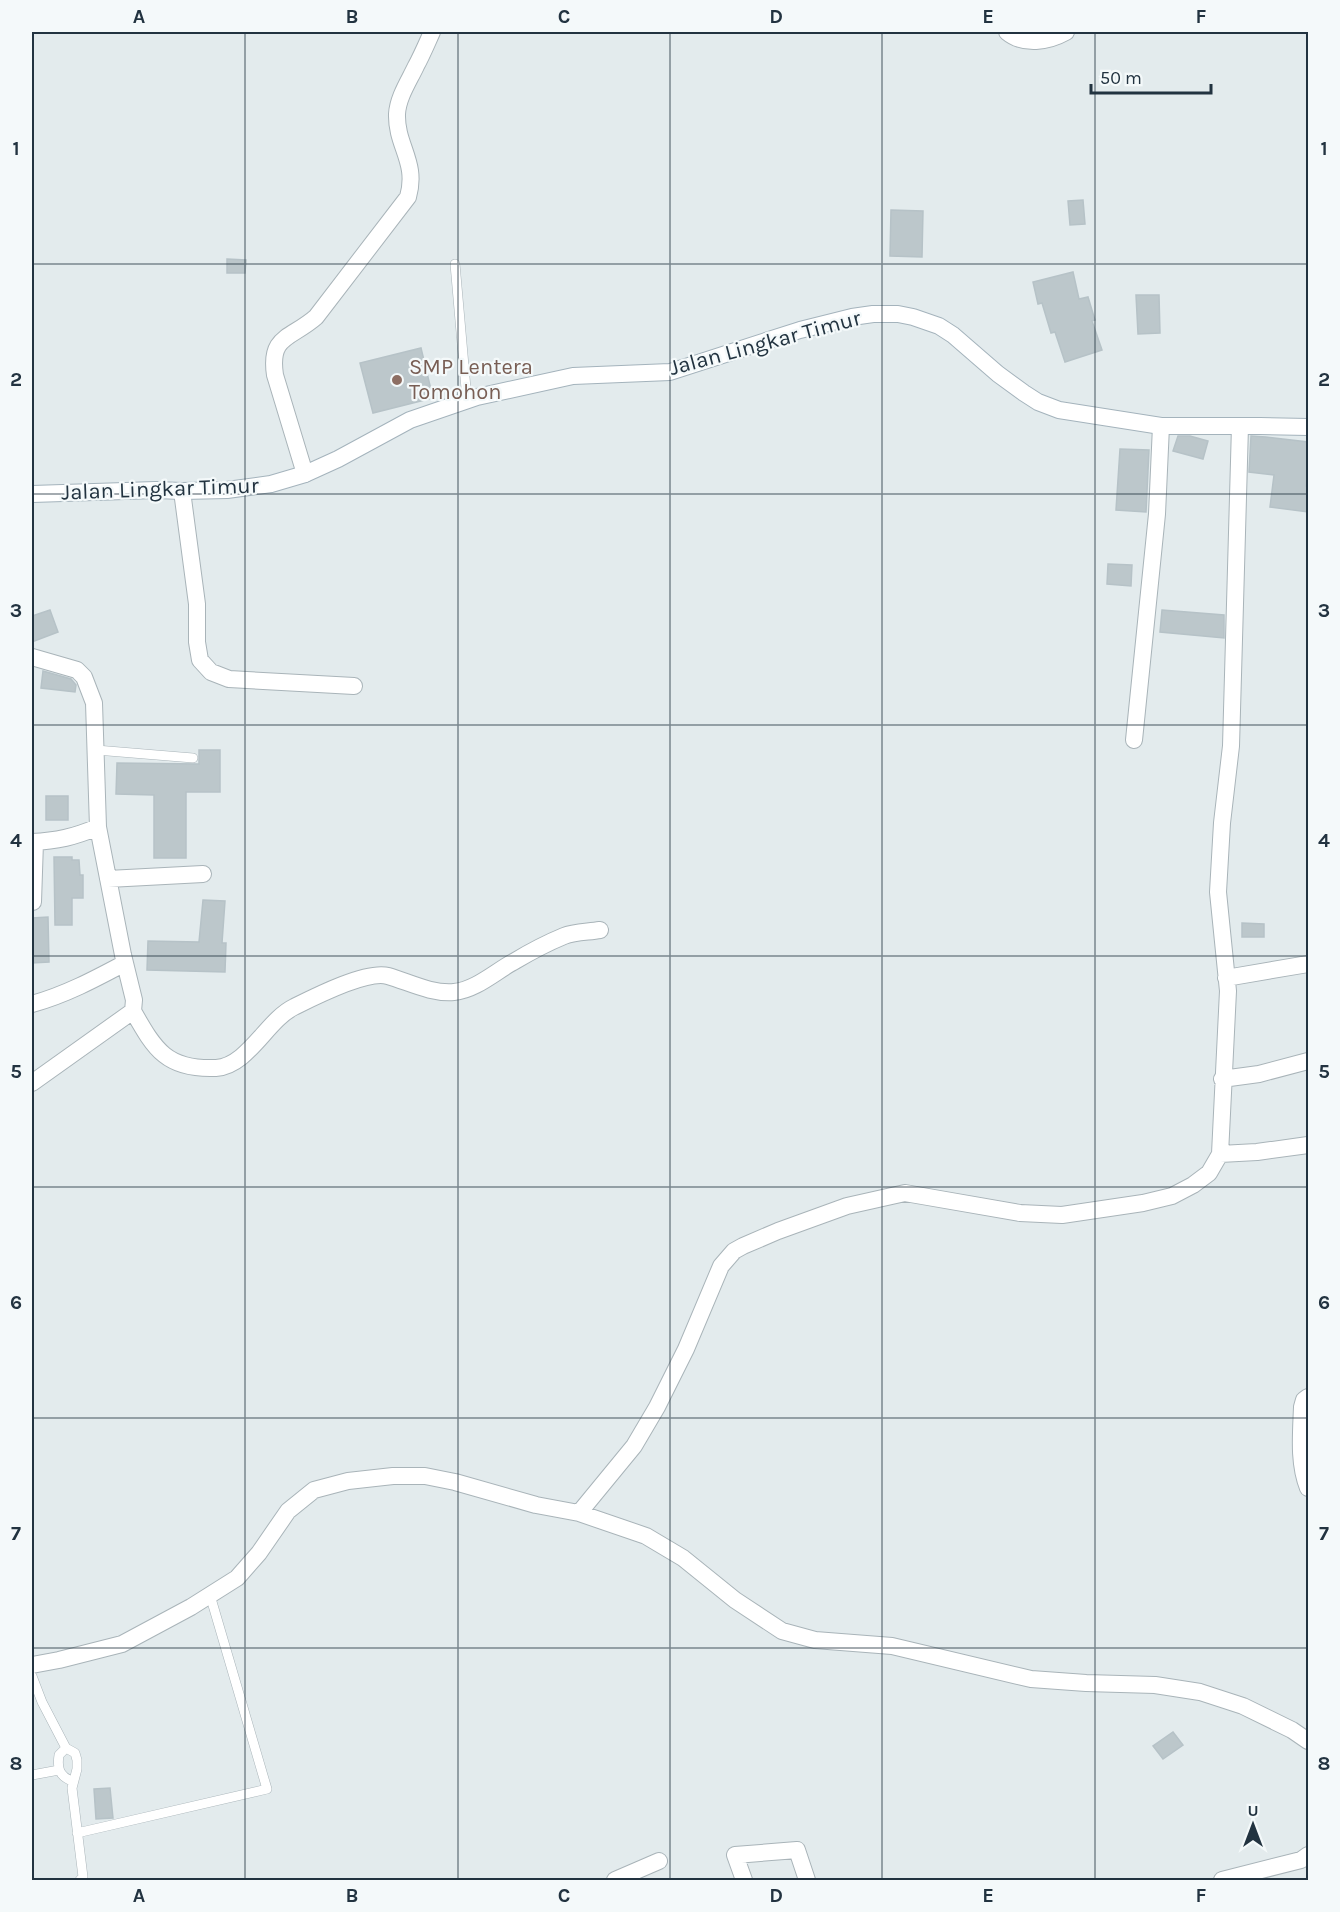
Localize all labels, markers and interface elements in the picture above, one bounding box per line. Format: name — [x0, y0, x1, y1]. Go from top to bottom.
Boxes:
text: A — [133, 5, 146, 28]
text: B — [346, 5, 358, 28]
text: C — [558, 5, 570, 28]
text: D — [769, 5, 783, 28]
text: E — [982, 5, 994, 28]
text: F — [1196, 5, 1207, 28]
scale bar — [1091, 57, 1211, 95]
text: 50 m — [1100, 67, 1142, 89]
text: 1 — [12, 137, 20, 160]
text: 1 — [1320, 137, 1328, 160]
street label: Jalan Lingkar Timur — [666, 305, 864, 381]
place label: SMP Lentera Tomohon — [409, 354, 533, 405]
text: 2 — [10, 368, 22, 391]
text: 2 — [1318, 368, 1330, 391]
marker: SMP Lentera Tomohon — [390, 373, 404, 387]
street label: Jalan Lingkar Timur — [61, 473, 259, 505]
text: 3 — [10, 599, 22, 622]
text: 3 — [1318, 599, 1330, 622]
text: 4 — [10, 829, 22, 852]
text: 4 — [1318, 829, 1330, 852]
text: 5 — [10, 1060, 22, 1083]
text: 5 — [1318, 1060, 1330, 1083]
text: 6 — [10, 1291, 22, 1314]
text: 6 — [1318, 1291, 1330, 1314]
text: 7 — [11, 1522, 21, 1545]
text: 7 — [1319, 1522, 1329, 1545]
text: 8 — [10, 1752, 22, 1775]
text: 8 — [1318, 1752, 1330, 1775]
north arrow — [1223, 1795, 1283, 1855]
text: U — [1247, 1801, 1259, 1820]
text: A — [133, 1884, 146, 1907]
text: B — [346, 1884, 358, 1907]
text: C — [558, 1884, 570, 1907]
text: D — [769, 1884, 783, 1907]
text: E — [982, 1884, 994, 1907]
text: F — [1196, 1884, 1207, 1907]

